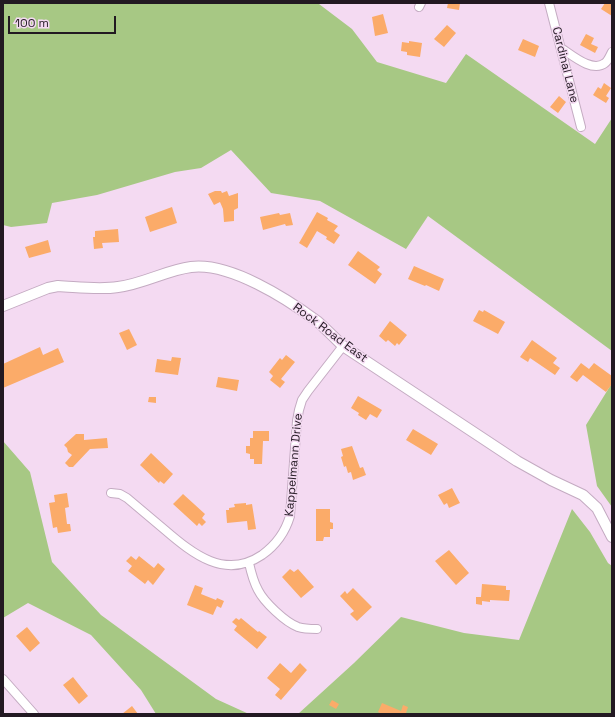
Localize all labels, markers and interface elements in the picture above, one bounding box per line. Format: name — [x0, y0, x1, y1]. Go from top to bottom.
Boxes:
scale bar — [10, 8, 118, 34]
text: 100 m — [15, 15, 49, 31]
street label: Cardinal Lane — [549, 26, 581, 104]
street label: Rock Road East — [290, 300, 370, 366]
street label: Kappelmann Drive — [282, 413, 306, 517]

